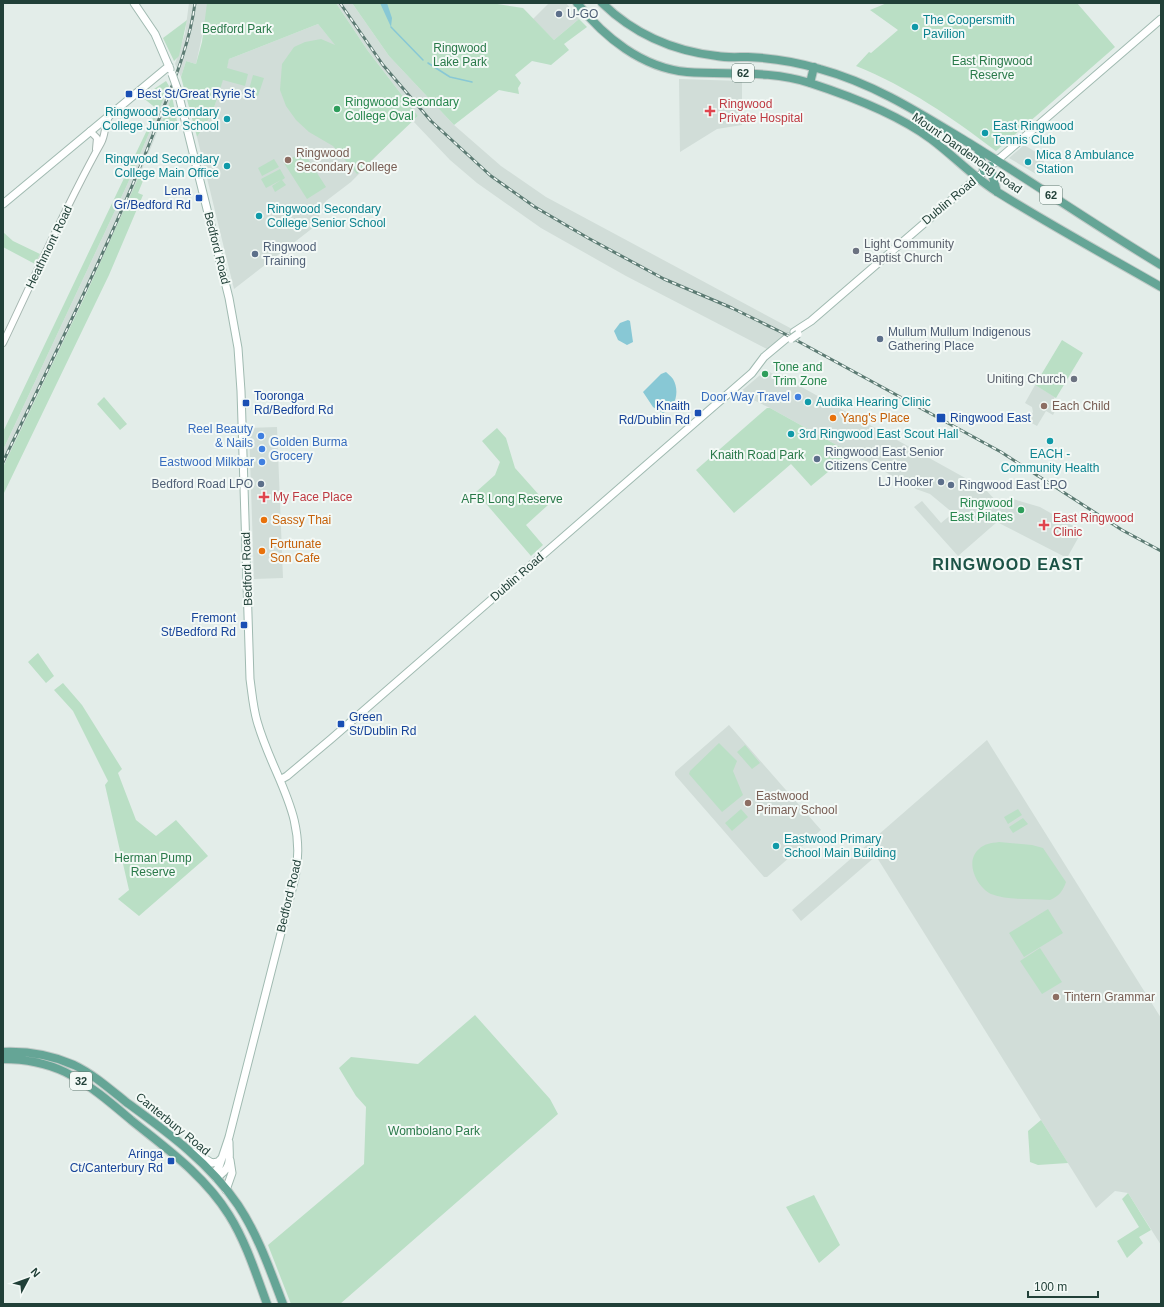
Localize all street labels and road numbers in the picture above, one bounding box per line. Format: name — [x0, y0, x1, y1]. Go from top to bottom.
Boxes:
road number: 62 — [732, 64, 754, 82]
street label: Mount Dandenong Road — [909, 110, 1025, 196]
street label: Dublin Road — [919, 174, 979, 228]
road number: 62 — [1040, 186, 1062, 204]
street label: Heathmont Road — [23, 203, 75, 291]
street label: Bedford Road — [201, 210, 233, 286]
street label: Bedford Road — [239, 532, 255, 606]
street label: Dublin Road — [487, 550, 547, 604]
street label: Bedford Road — [274, 858, 304, 934]
road number: 32 — [70, 1072, 92, 1090]
street label: Canterbury Road — [133, 1090, 213, 1158]

